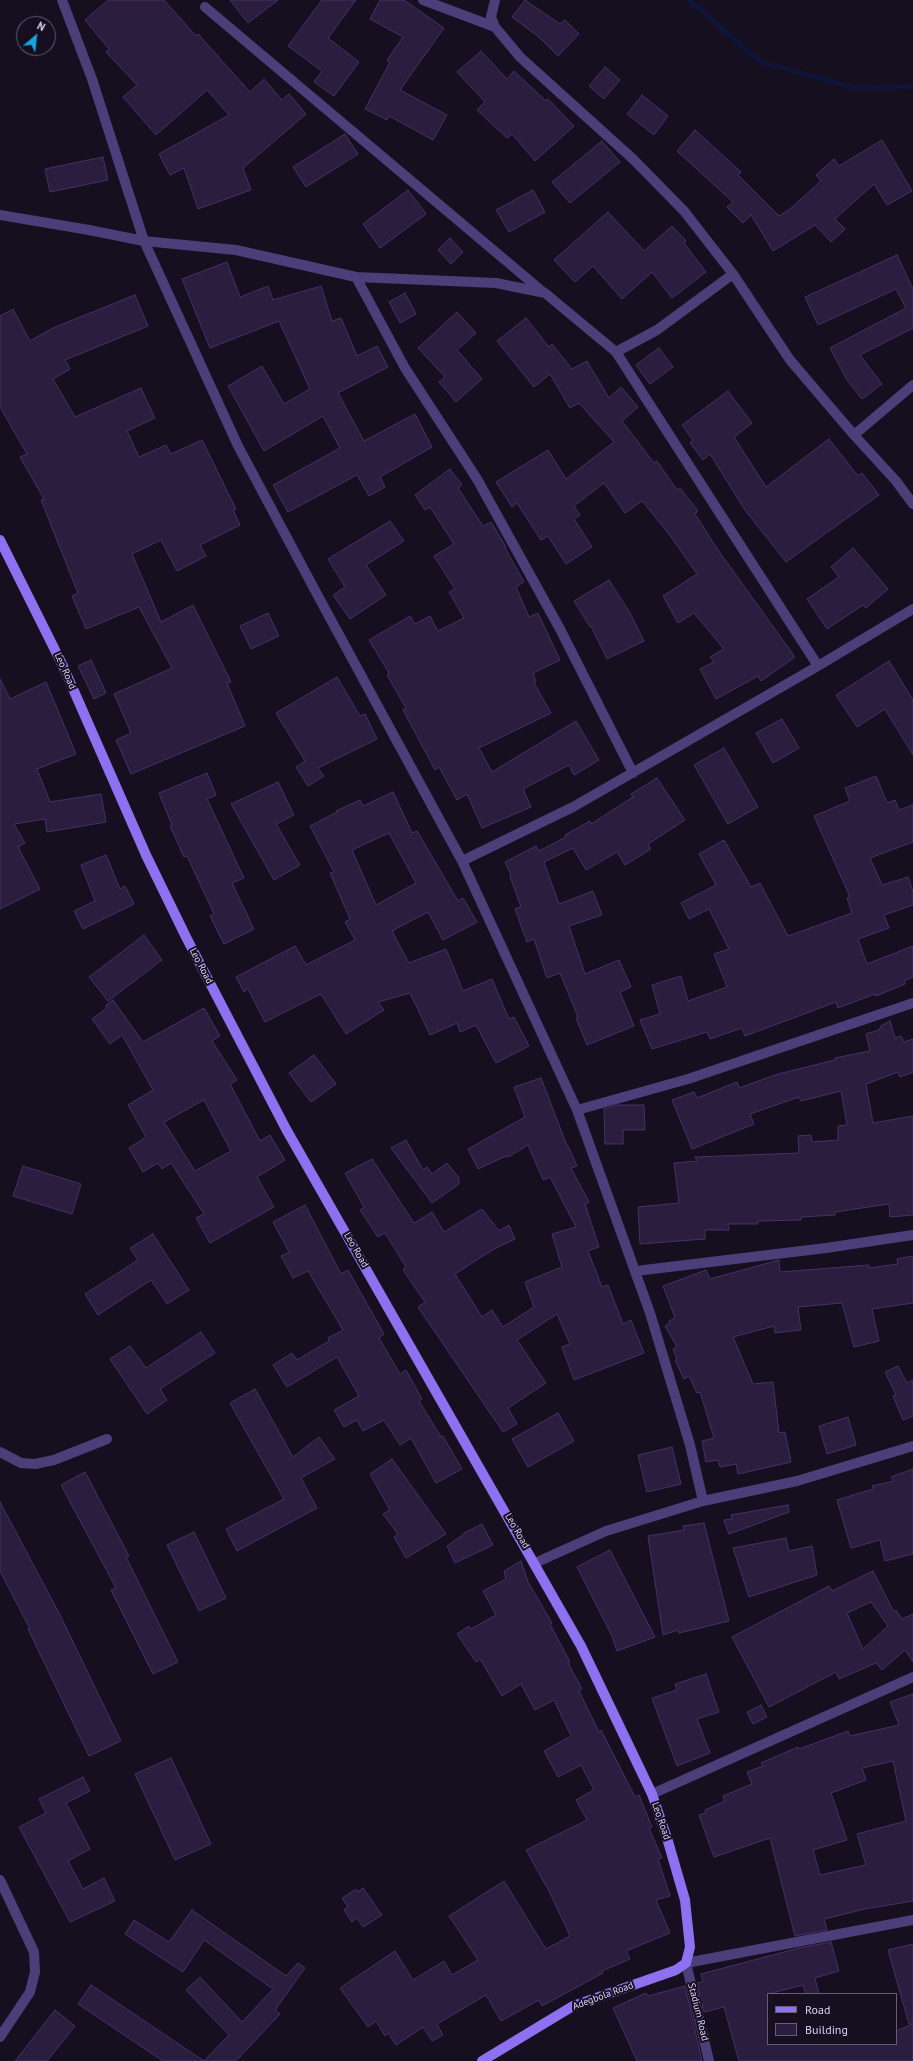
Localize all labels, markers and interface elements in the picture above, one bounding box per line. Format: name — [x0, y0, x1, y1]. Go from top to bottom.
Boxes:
north arrow — [16, 16, 56, 56]
text: N — [35, 18, 48, 34]
street label: Leo Road — [52, 651, 78, 691]
street label: Leo Road — [187, 946, 215, 986]
street label: Leo Road — [341, 1230, 371, 1270]
street label: Leo Road — [502, 1511, 532, 1551]
street label: Leo Road — [649, 1801, 673, 1841]
street label: Adegbola Road — [571, 1979, 635, 2013]
street label: Stadium Road — [685, 1982, 711, 2042]
legend — [767, 1993, 897, 2045]
text: Road — [805, 2002, 830, 2017]
text: Building — [805, 2022, 848, 2037]

